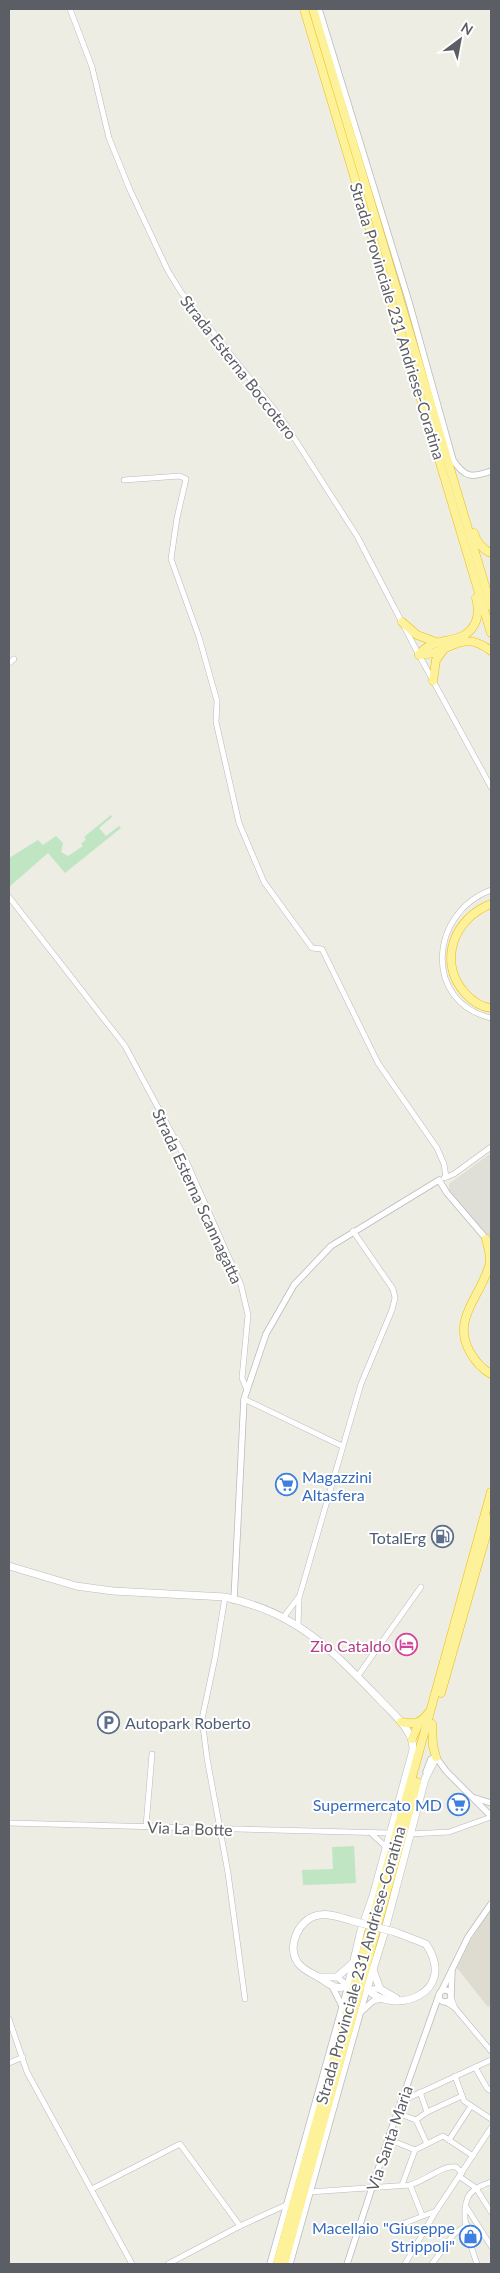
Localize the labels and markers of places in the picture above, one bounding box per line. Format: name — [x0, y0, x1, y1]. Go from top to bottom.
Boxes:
place label: Magazzini Altasfera — [302, 1467, 372, 1504]
supermarket icon: Magazzini Altasfera — [274, 1473, 298, 1497]
fuel station icon: TotalErg — [430, 1525, 454, 1549]
place label: TotalErg — [369, 1528, 426, 1547]
hotel icon: Zio Cataldo — [395, 1633, 419, 1657]
place label: Zio Cataldo — [310, 1636, 391, 1655]
parking icon: Autopark Roberto — [97, 1710, 121, 1734]
place label: Autopark Roberto — [125, 1713, 251, 1732]
supermarket icon: Supermercato MD — [446, 1792, 470, 1816]
place label: Supermercato MD — [313, 1795, 442, 1814]
place label: Macellaio "Giuseppe Strippoli" — [312, 2218, 455, 2255]
shop icon: Macellaio "Giuseppe Strippoli" — [459, 2224, 483, 2248]

